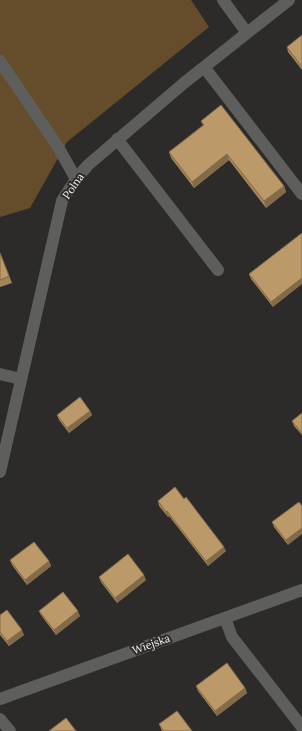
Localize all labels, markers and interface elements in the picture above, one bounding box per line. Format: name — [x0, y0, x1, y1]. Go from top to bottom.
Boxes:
street label: Polna — [59, 170, 87, 202]
street label: Wiejska — [130, 631, 172, 657]

